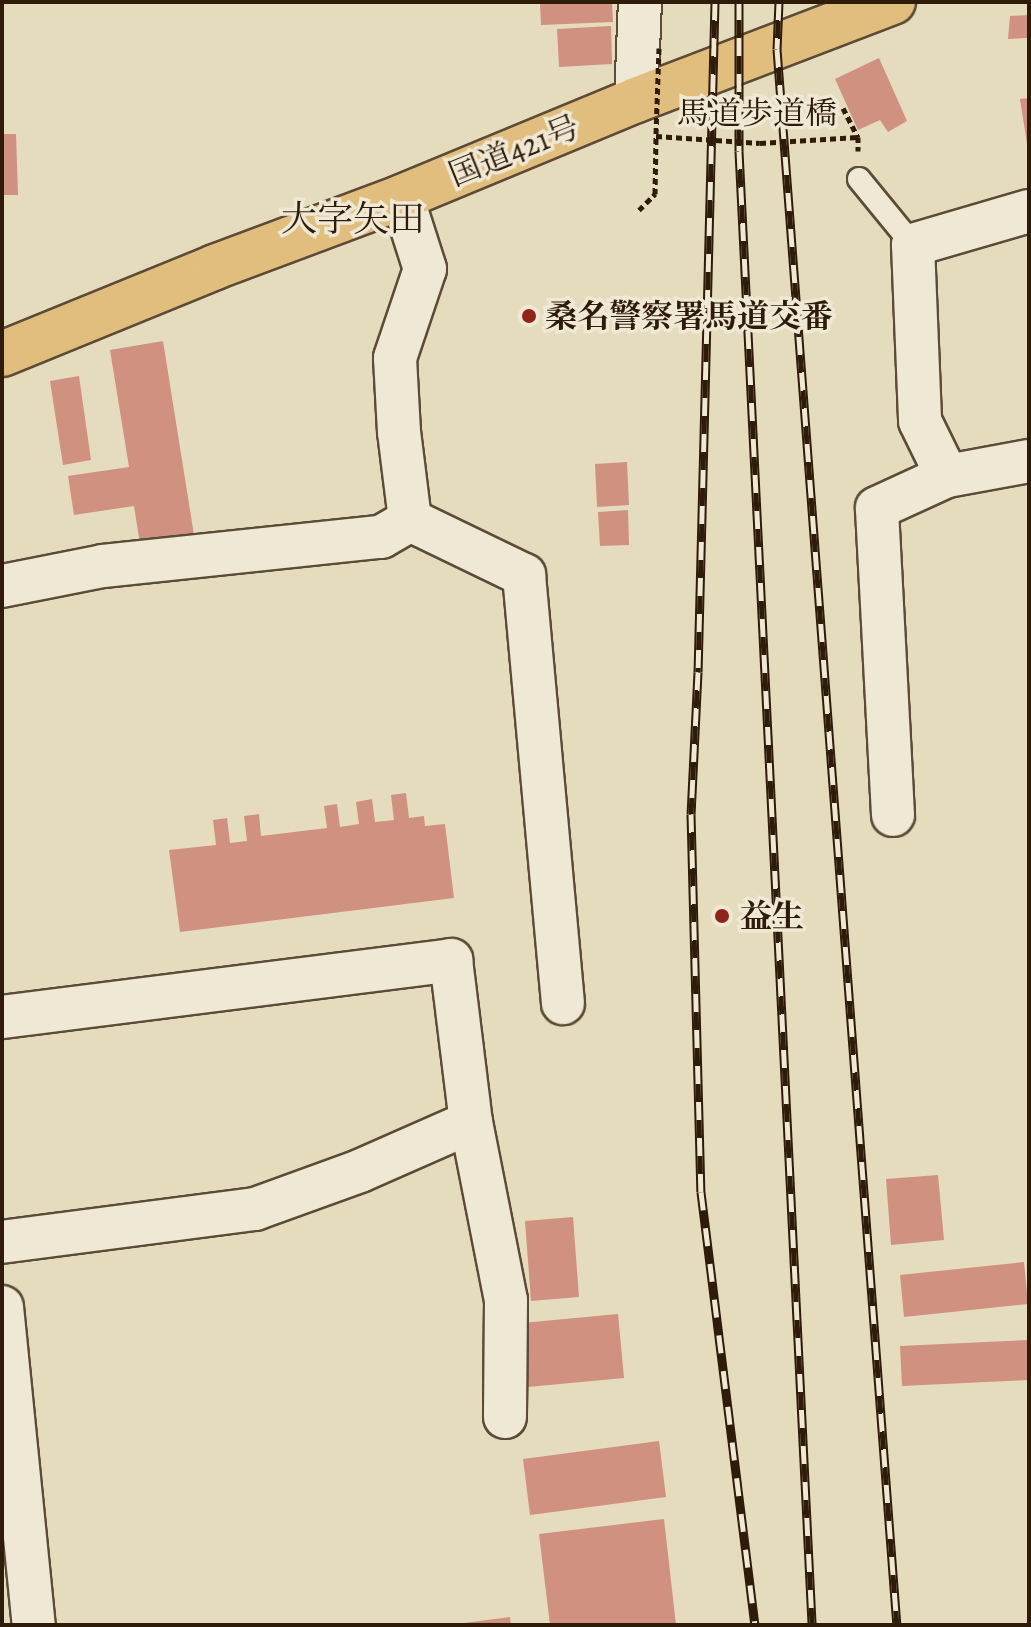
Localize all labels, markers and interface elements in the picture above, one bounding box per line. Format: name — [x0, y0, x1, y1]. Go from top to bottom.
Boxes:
street label: 馬道歩道橋 — [677, 94, 837, 132]
street label: 国道421号 — [443, 108, 585, 194]
district label: 大字矢田 — [281, 197, 425, 241]
place label: 桑名警察署馬道交番 — [545, 297, 833, 335]
marker: 桑名警察署馬道交番 — [520, 307, 538, 325]
place label: 益生 — [740, 897, 804, 935]
marker: 益生 — [711, 905, 733, 927]

